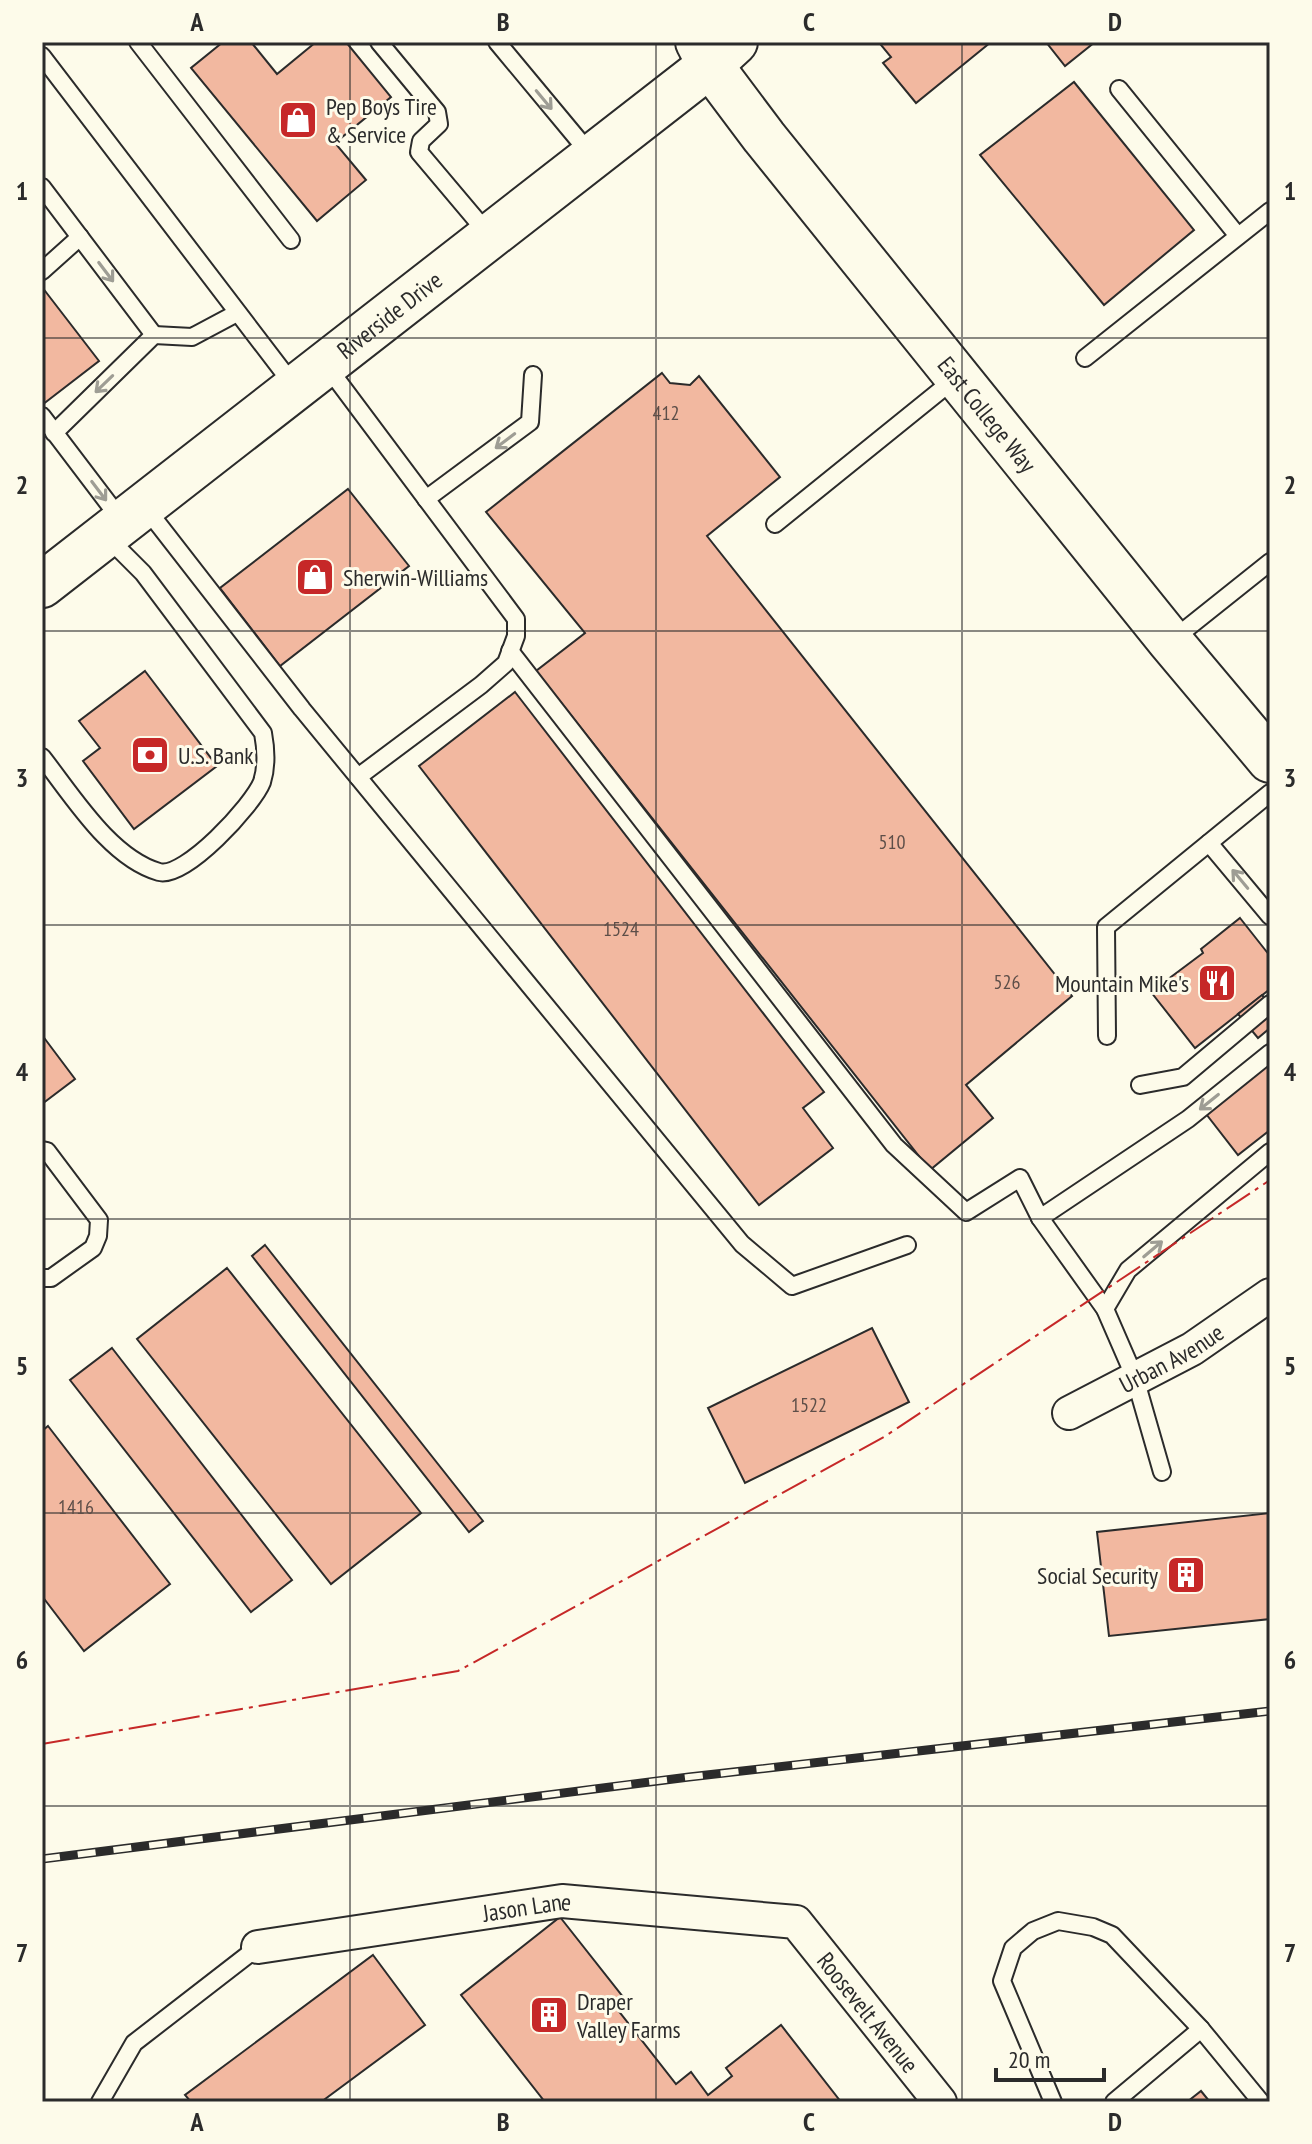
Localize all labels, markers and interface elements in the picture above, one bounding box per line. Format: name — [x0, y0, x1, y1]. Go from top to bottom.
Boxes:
text: A — [189, 5, 204, 38]
text: B — [497, 5, 510, 38]
text: C — [803, 5, 815, 38]
text: D — [1108, 5, 1122, 38]
one-way arrow — [535, 89, 553, 109]
place label: Pep Boys Tire & Service — [326, 91, 437, 150]
shop icon: Pep Boys Tire & Service — [277, 99, 319, 141]
text: 1 — [16, 174, 28, 207]
text: 1 — [1284, 174, 1296, 207]
one-way arrow — [98, 261, 115, 282]
street label: Riverside Drive — [330, 264, 448, 365]
street label: East College Way — [931, 350, 1043, 479]
one-way arrow — [95, 374, 114, 393]
house number: 412 — [653, 400, 680, 426]
one-way arrow — [495, 433, 517, 449]
text: 2 — [16, 468, 28, 501]
text: 2 — [1284, 468, 1296, 501]
one-way arrow — [91, 480, 108, 501]
shop icon: Sherwin-Williams — [294, 556, 336, 598]
place label: Sherwin-Williams — [343, 562, 488, 593]
bank icon: U.S. Bank — [129, 734, 171, 776]
place label: U.S. Bank — [178, 740, 254, 771]
text: 3 — [16, 761, 28, 794]
text: 3 — [1284, 761, 1296, 794]
house number: 510 — [879, 829, 906, 855]
one-way arrow — [1231, 870, 1249, 890]
house number: 1524 — [603, 916, 639, 942]
restaurant icon: Mountain Mike's — [1196, 962, 1238, 1004]
place label: Mountain Mike's — [1055, 968, 1189, 999]
house number: 526 — [994, 969, 1021, 995]
text: 4 — [16, 1055, 29, 1088]
text: 4 — [1284, 1055, 1297, 1088]
one-way arrow — [1199, 1093, 1220, 1110]
one-way arrow — [1142, 1240, 1163, 1258]
street label: Urban Avenue — [1114, 1316, 1229, 1400]
text: 5 — [16, 1349, 28, 1382]
text: 5 — [1284, 1349, 1296, 1382]
house number: 1522 — [791, 1392, 827, 1418]
house number: 1416 — [58, 1494, 94, 1520]
building icon: Social Security — [1165, 1554, 1207, 1596]
place label: Social Security — [1037, 1560, 1158, 1591]
text: 6 — [16, 1643, 28, 1676]
text: 6 — [1284, 1643, 1296, 1676]
street label: Jason Lane — [480, 1885, 573, 1928]
text: 7 — [16, 1936, 28, 1969]
text: 7 — [1284, 1936, 1296, 1969]
street label: Roosevelt Avenue — [811, 1946, 926, 2079]
place label: Draper Valley Farms — [576, 1986, 681, 2045]
building icon: Draper Valley Farms — [528, 1994, 570, 2036]
scale bar — [996, 2032, 1104, 2082]
text: 20 m — [1008, 2044, 1050, 2075]
text: A — [189, 2105, 204, 2138]
text: B — [497, 2105, 510, 2138]
text: C — [803, 2105, 815, 2138]
text: D — [1108, 2105, 1122, 2138]

